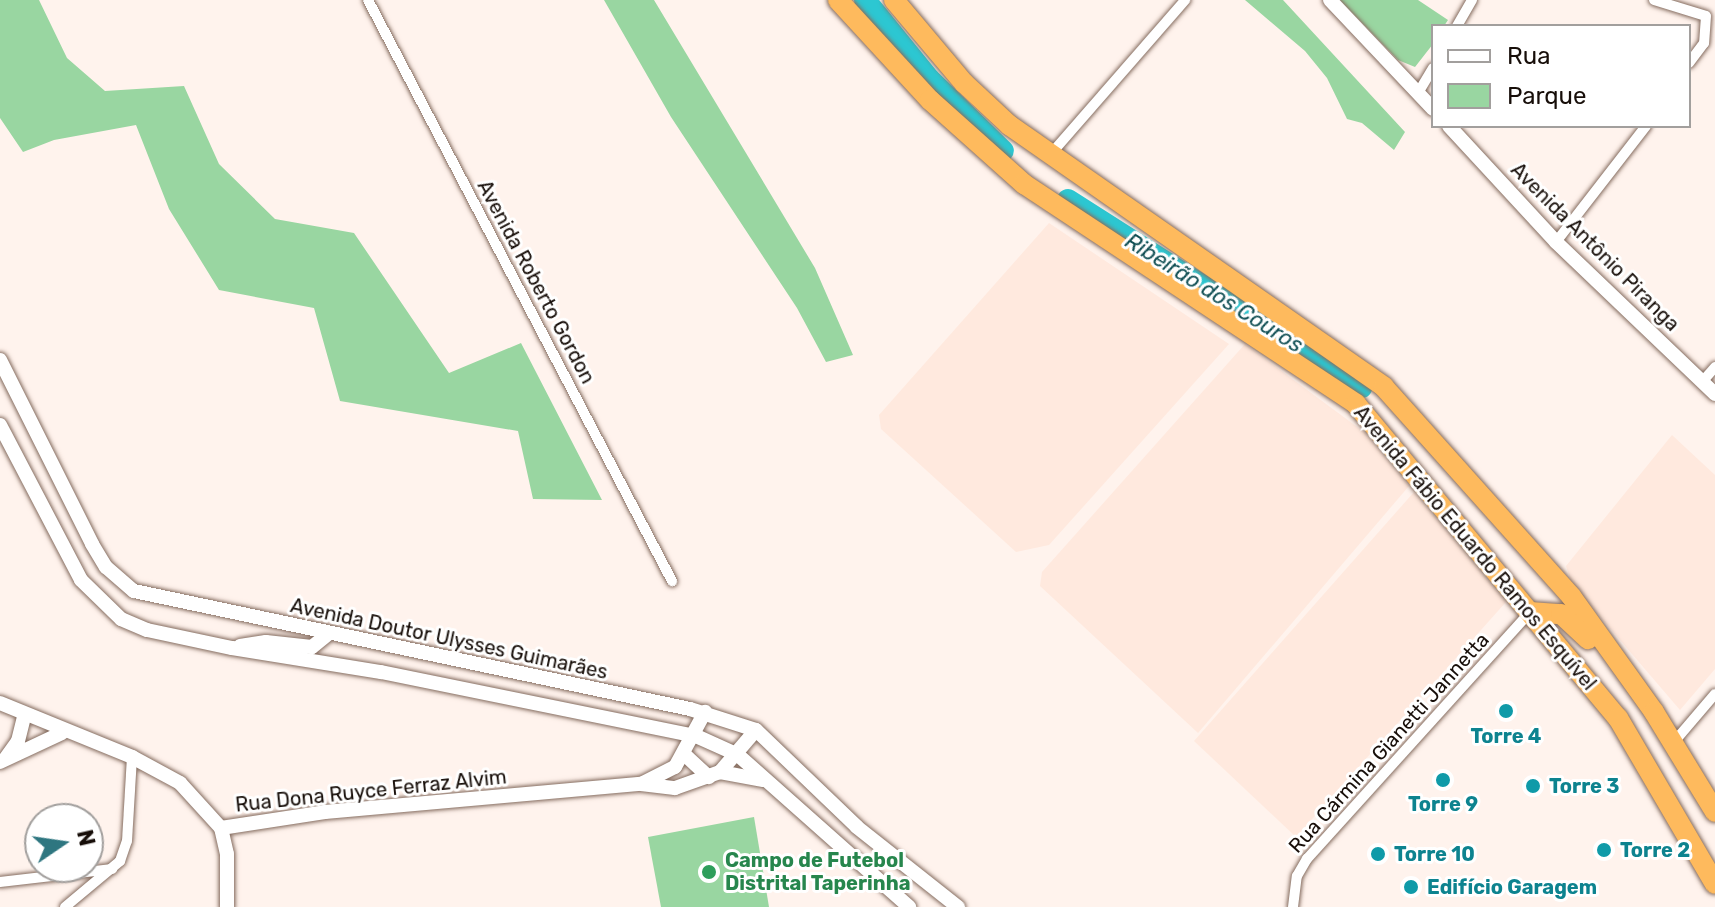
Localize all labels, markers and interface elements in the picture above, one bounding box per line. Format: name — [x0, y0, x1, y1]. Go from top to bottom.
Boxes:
legend — [1431, 24, 1691, 128]
text: Rua — [1507, 42, 1550, 70]
text: Parque — [1507, 82, 1586, 110]
street label: Avenida Antônio Piranga — [1506, 158, 1684, 336]
street label: Avenida Roberto Gordon — [472, 176, 600, 388]
water label: Ribeirão dos Couros — [1120, 228, 1308, 358]
street label: Avenida Fábio Eduardo Ramos Esquível — [1349, 401, 1601, 695]
street label: Avenida Doutor Ulysses Guimarães — [288, 594, 610, 684]
street label: Rua Cármina Gianetti Jannetta — [1284, 628, 1494, 858]
marker: Torre 4 — [1497, 702, 1515, 720]
place label: Torre 4 — [1471, 724, 1541, 748]
street label: Rua Dona Ruyce Ferraz Alvim — [234, 765, 508, 817]
marker: Torre 9 — [1434, 771, 1452, 789]
place label: Torre 3 — [1549, 774, 1619, 798]
marker: Torre 3 — [1524, 777, 1542, 795]
place label: Torre 9 — [1408, 792, 1478, 816]
north arrow — [24, 803, 104, 883]
text: N — [71, 827, 101, 849]
place label: Torre 2 — [1620, 838, 1690, 862]
marker: Torre 2 — [1595, 841, 1613, 859]
place label: Torre 10 — [1394, 842, 1475, 866]
marker: Torre 10 — [1369, 845, 1387, 863]
place label: Campo de Futebol Distrital Taperinha — [725, 848, 911, 895]
marker: Campo de Futebol Distrital Taperinha — [700, 863, 718, 881]
place label: Edifício Garagem — [1427, 875, 1597, 899]
marker: Edifício Garagem — [1402, 878, 1420, 896]

